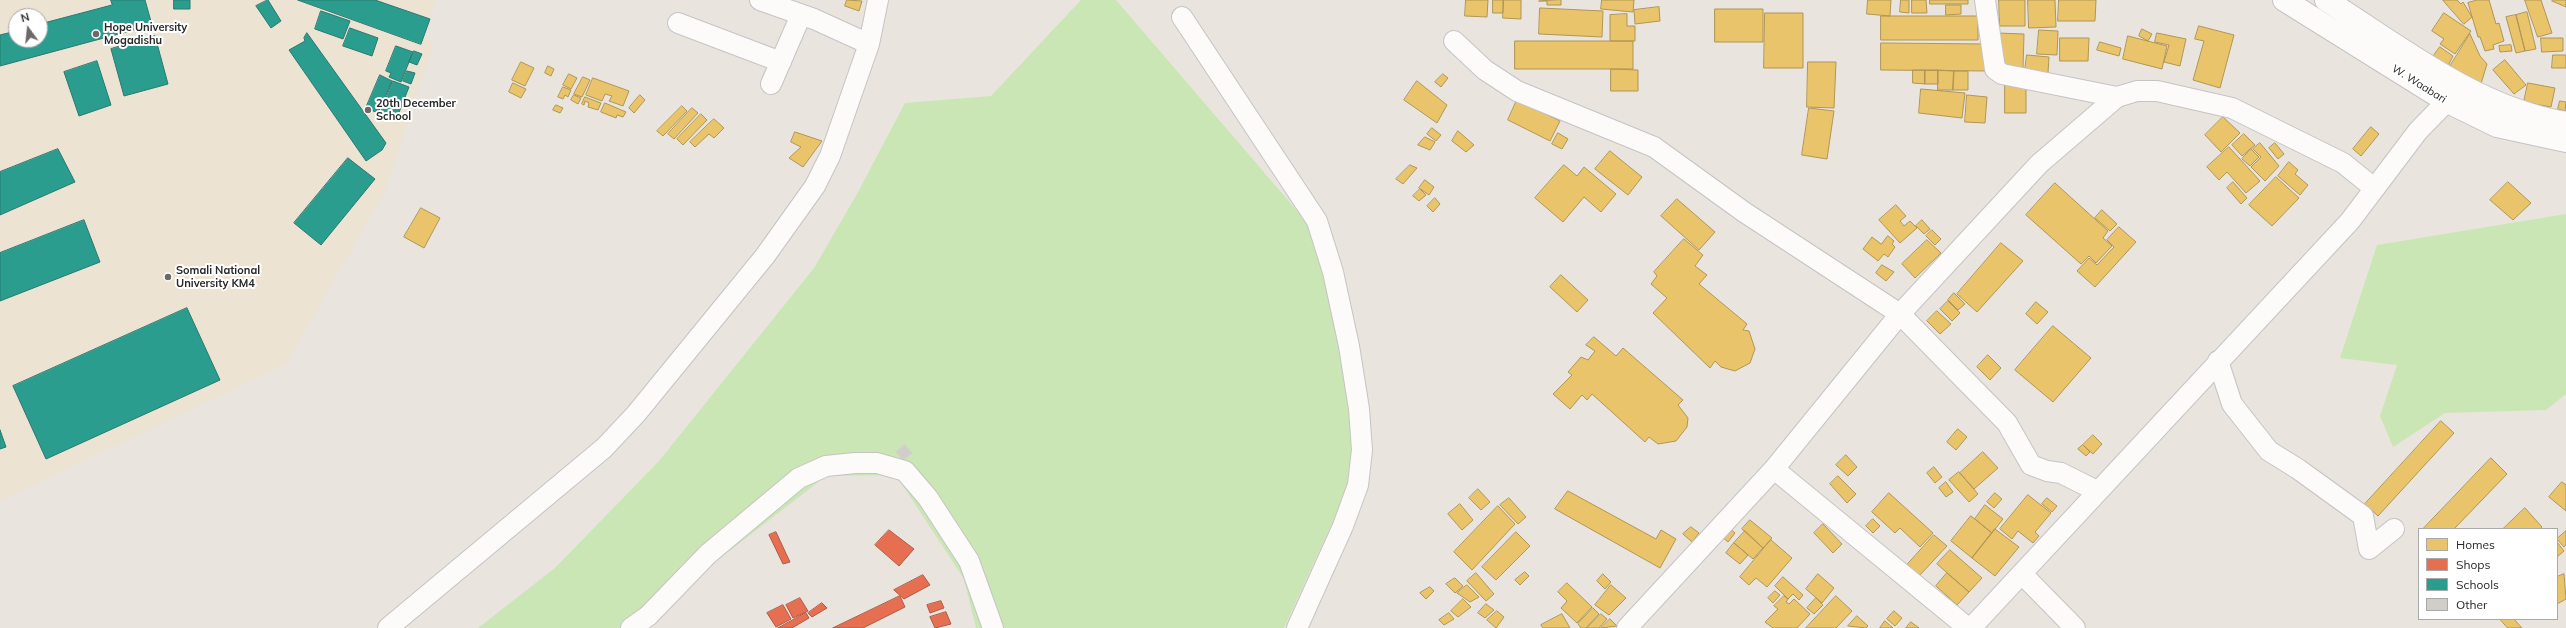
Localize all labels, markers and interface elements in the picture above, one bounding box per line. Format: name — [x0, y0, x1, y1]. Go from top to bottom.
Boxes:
north arrow — [8, 8, 48, 48]
text: N — [19, 10, 31, 25]
place label: Hope University Mogadishu — [104, 21, 187, 47]
marker: Hope University Mogadishu — [91, 29, 101, 39]
street label: W. Waabari — [2389, 62, 2449, 106]
place label: 20th December School — [376, 97, 456, 123]
marker: 20th December School — [363, 105, 373, 115]
place label: Somali National University KM4 — [176, 264, 260, 290]
marker: Somali National University KM4 — [163, 272, 173, 282]
legend — [2418, 528, 2558, 620]
text: Homes — [2456, 537, 2495, 552]
text: Shops — [2456, 557, 2491, 572]
text: Schools — [2456, 577, 2499, 592]
text: Other — [2456, 597, 2487, 612]

